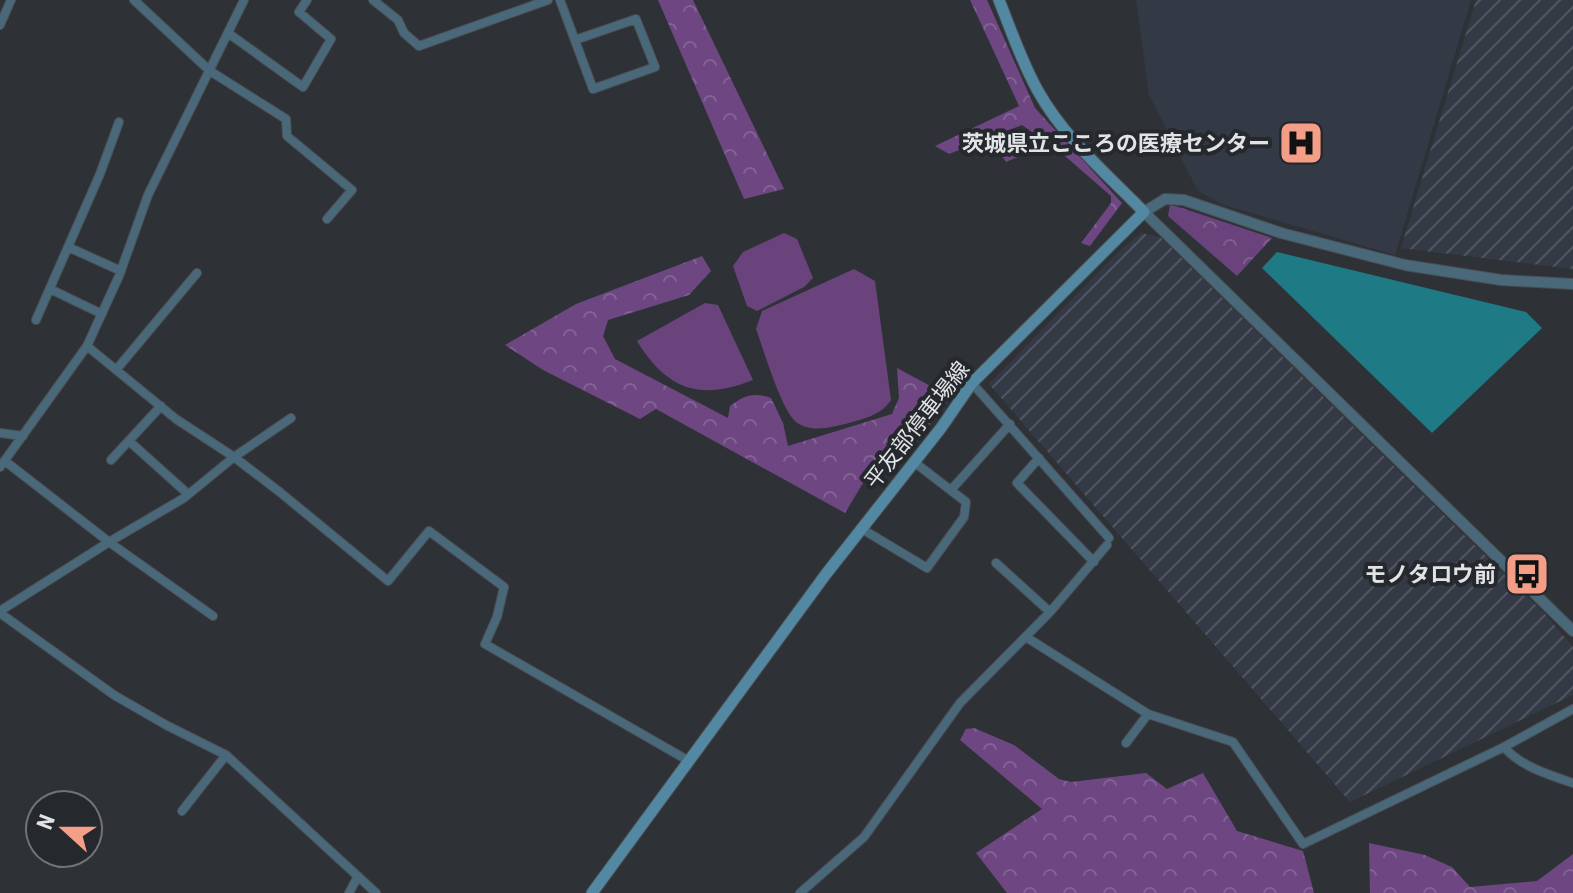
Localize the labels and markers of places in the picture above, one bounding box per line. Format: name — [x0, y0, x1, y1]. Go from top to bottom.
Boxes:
hospital icon: 茨城県立こころの医療センター — [1277, 119, 1325, 167]
place label: 茨城県立こころの医療センター — [962, 131, 1270, 156]
bus stop icon: モノタロウ前 — [1503, 550, 1551, 598]
place label: モノタロウ前 — [1364, 562, 1496, 587]

